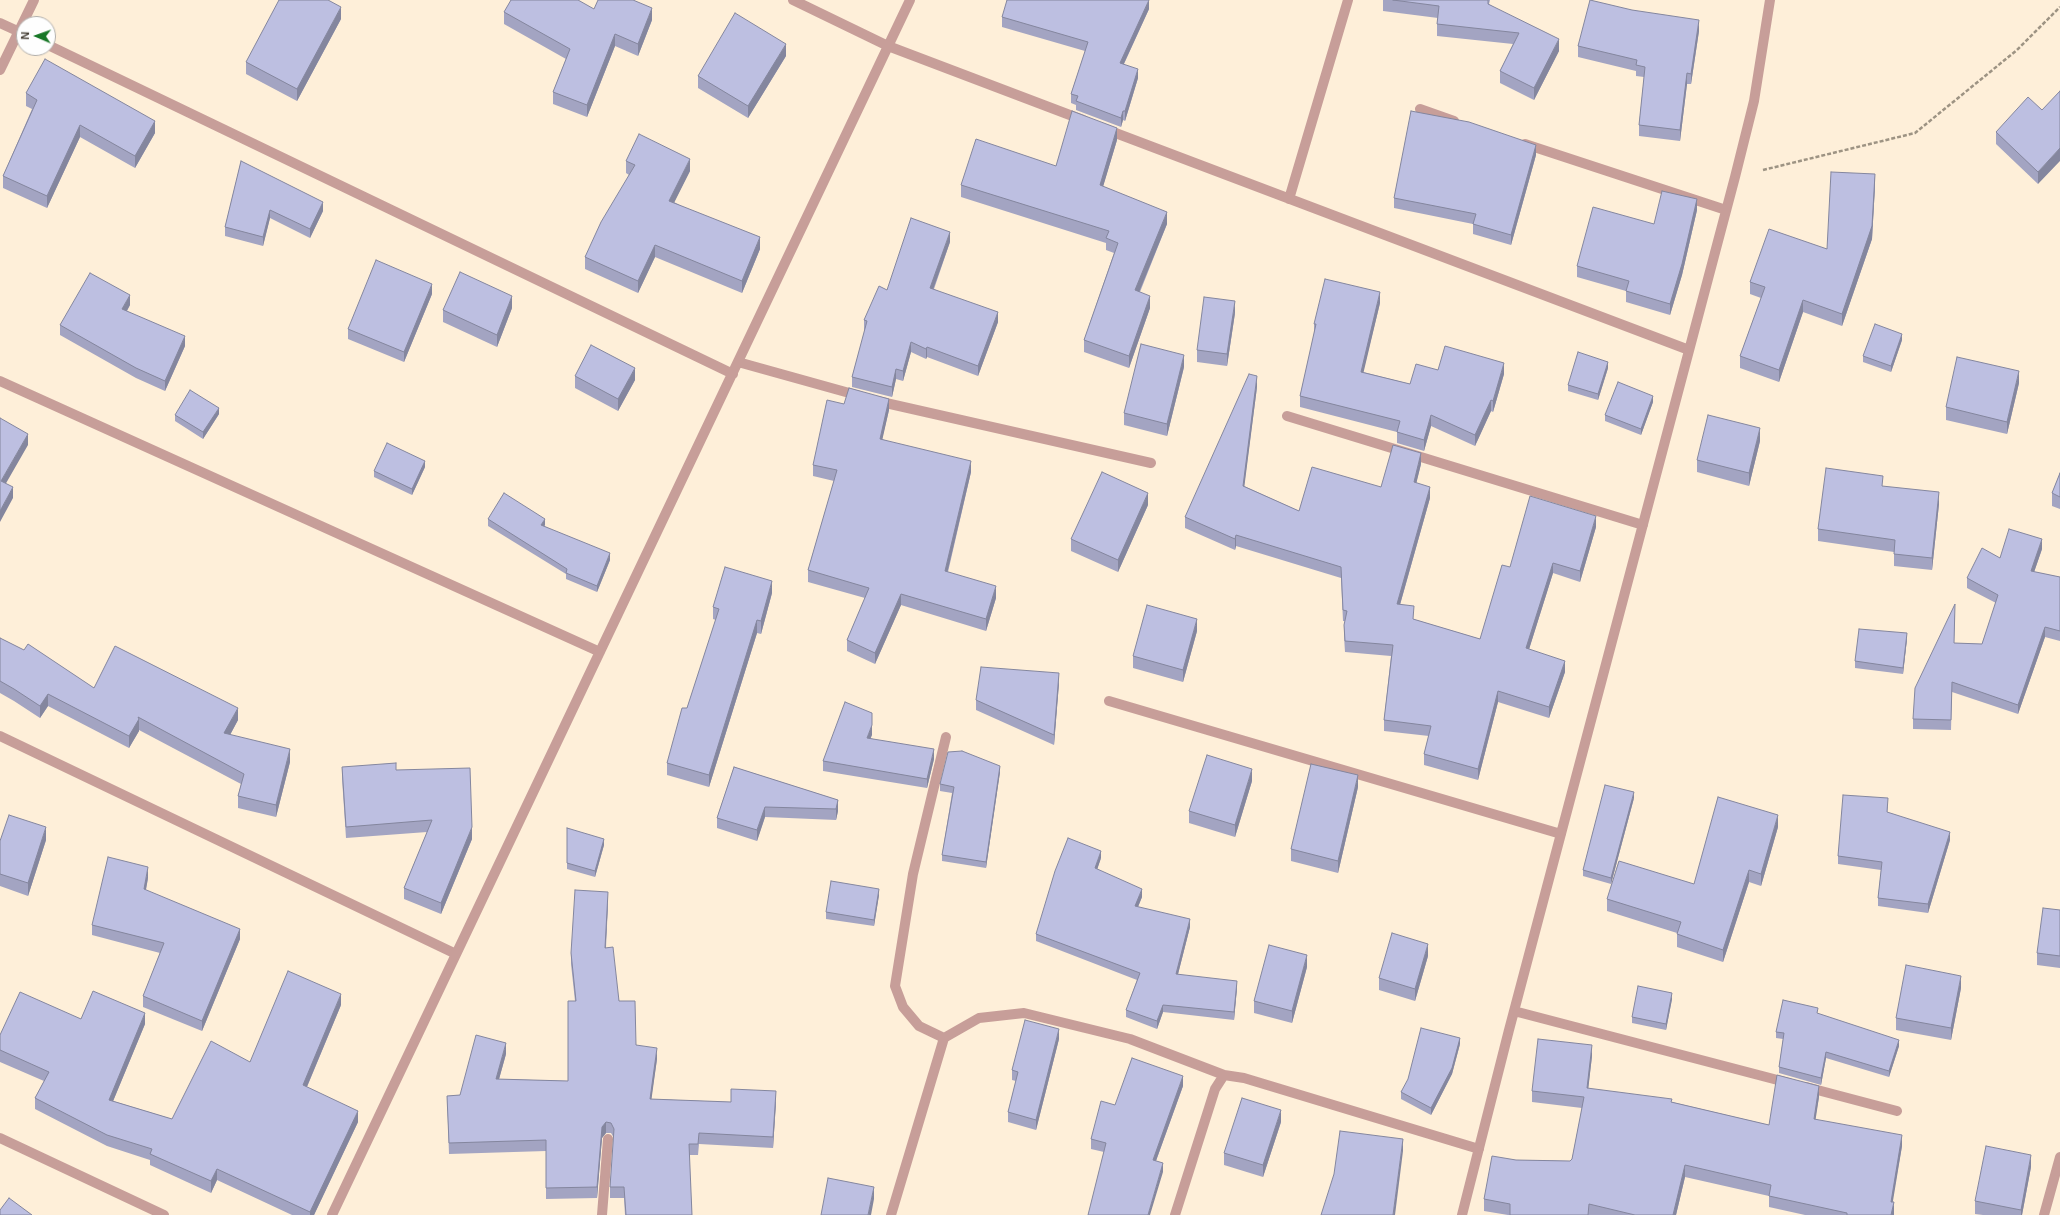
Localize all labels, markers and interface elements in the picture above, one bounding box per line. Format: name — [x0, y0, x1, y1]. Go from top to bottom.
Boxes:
north arrow — [16, 16, 56, 56]
text: N — [19, 31, 31, 40]

